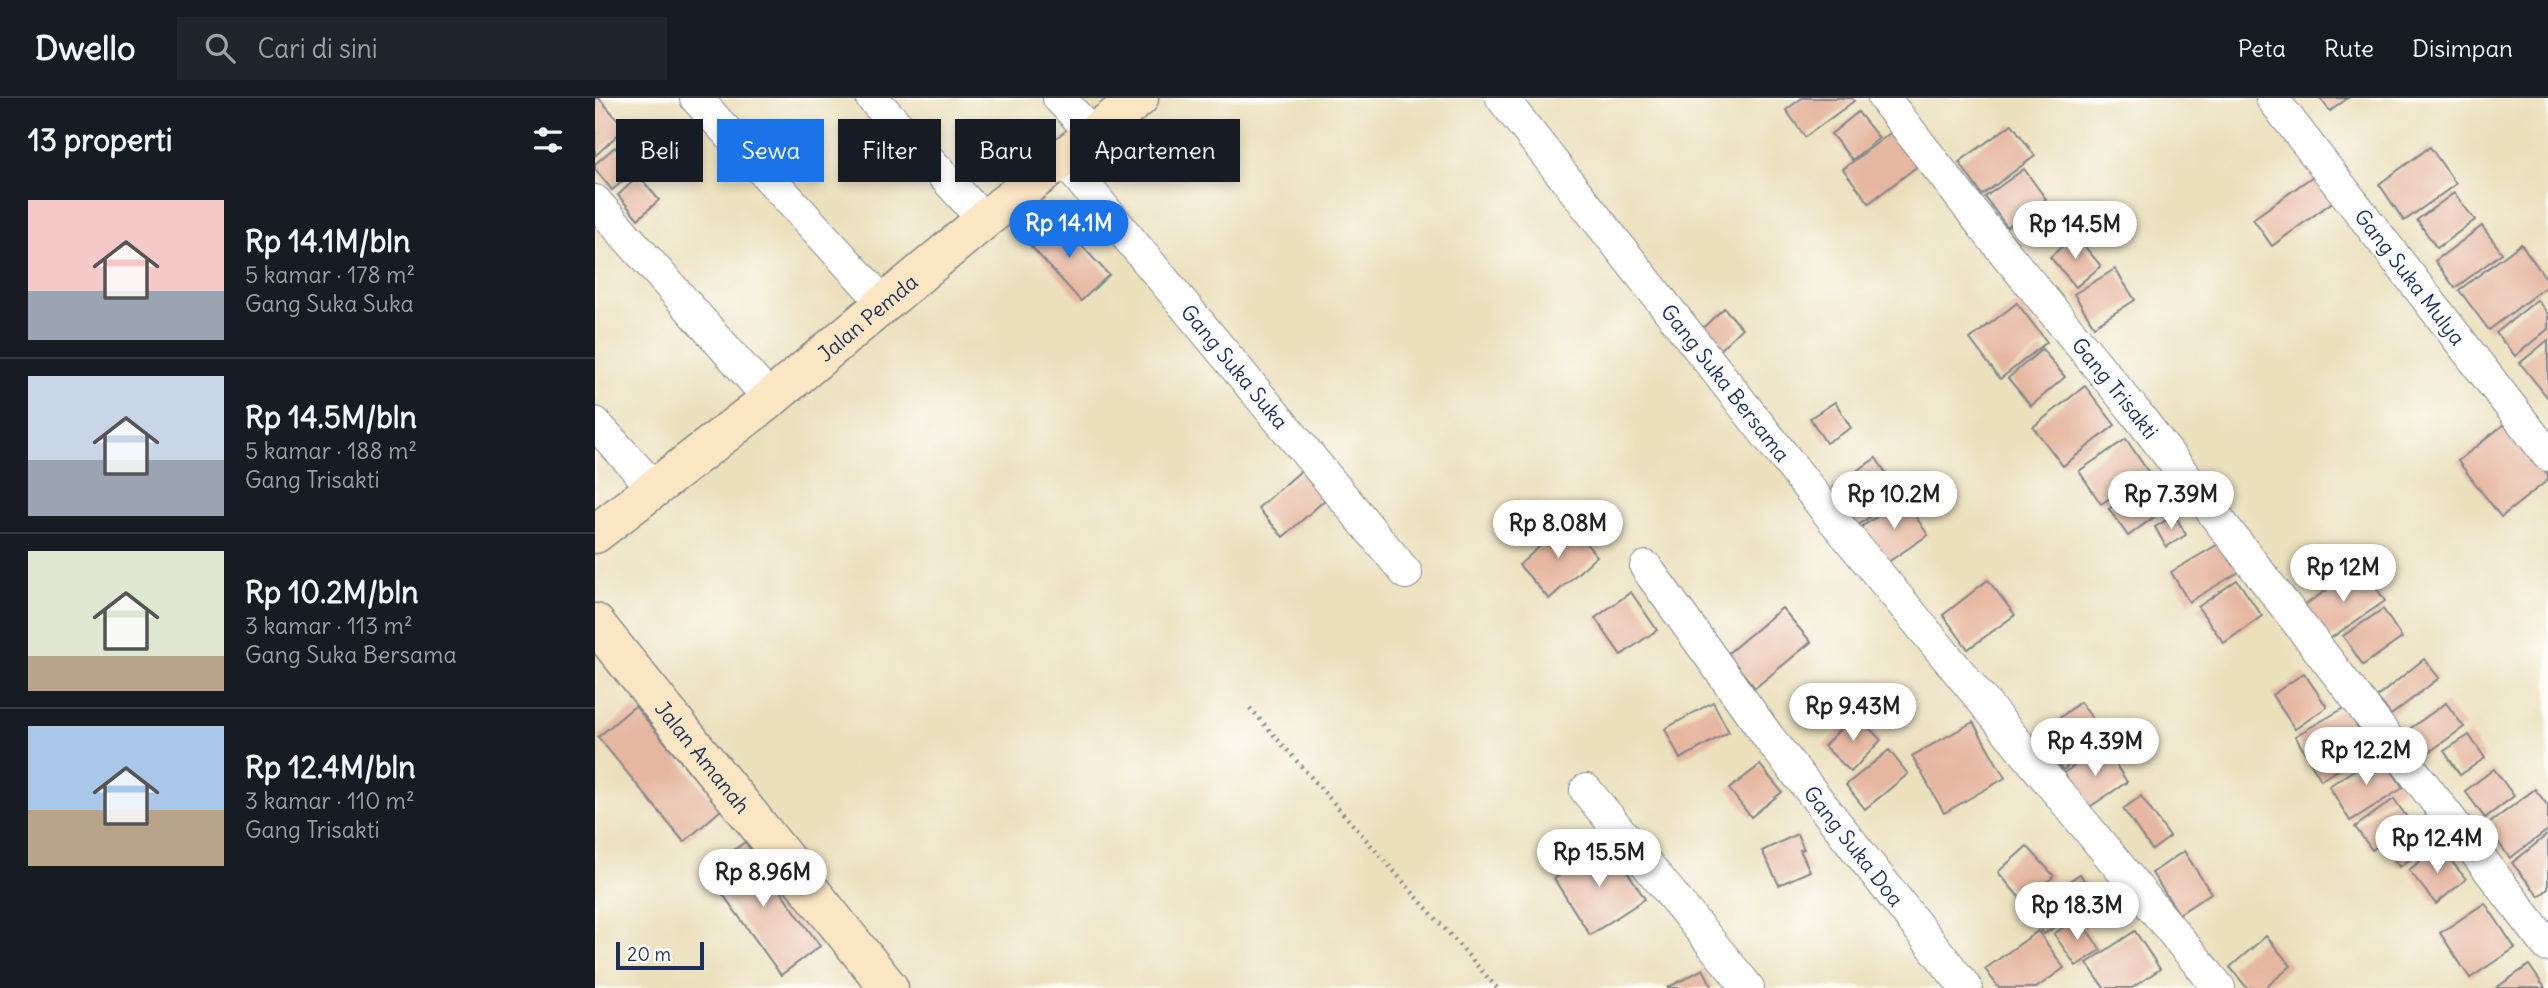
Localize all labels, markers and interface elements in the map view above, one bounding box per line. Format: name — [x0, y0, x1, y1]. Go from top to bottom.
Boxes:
search box — [177, 17, 667, 80]
text: Dwello — [35, 27, 135, 69]
icon: search — [201, 29, 239, 67]
text: Cari di sini — [257, 32, 378, 65]
text: Peta — [2238, 33, 2286, 63]
text: Rute — [2324, 33, 2374, 63]
text: Disimpan — [2412, 33, 2513, 63]
chip: Beli — [616, 119, 703, 182]
chip: Sewa — [717, 119, 824, 182]
chip: Filter — [838, 119, 941, 182]
chip: Baru — [955, 119, 1056, 182]
chip: Apartemen — [1070, 119, 1240, 182]
text: 13 properti — [28, 121, 172, 159]
icon: filters — [529, 121, 567, 159]
pin: Rp 14.1M — [997, 200, 1141, 260]
pin: Rp 14.5M — [2003, 202, 2147, 261]
street label: Gang Suka Mulya — [2349, 203, 2471, 350]
text: Rp 14.1M — [1025, 208, 1113, 237]
text: Rp 14.5M — [2029, 209, 2121, 238]
text: Rp 14.1M/bln — [245, 222, 410, 260]
icon: home — [84, 228, 168, 312]
text: 5 kamar · 178 m² — [245, 260, 415, 289]
street label: Jalan Pemda — [812, 268, 923, 367]
text: Gang Suka Suka — [245, 289, 414, 318]
street label: Gang Suka Suka — [1175, 298, 1294, 434]
street label: Gang Suka Bersama — [1655, 298, 1796, 467]
street label: Gang Trisakti — [2066, 332, 2165, 444]
text: Rp 14.5M/bln — [245, 398, 417, 436]
icon: home — [84, 404, 168, 488]
text: 5 kamar · 188 m² — [245, 436, 417, 465]
text: Gang Trisakti — [245, 465, 380, 494]
pin: Rp 10.2M — [1822, 472, 1966, 531]
pin: Rp 7.39M — [2099, 472, 2243, 531]
text: Rp 10.2M — [1847, 479, 1941, 508]
text: Rp 7.39M — [2124, 479, 2218, 508]
pin: Rp 8.08M — [1486, 500, 1630, 560]
text: Rp 8.08M — [1509, 508, 1607, 537]
pin: Rp 12M — [2286, 545, 2400, 604]
text: Rp 12M — [2306, 552, 2380, 581]
text: Rp 10.2M/bln — [245, 573, 419, 611]
icon: home — [84, 579, 168, 663]
text: 3 kamar · 113 m² — [245, 611, 413, 640]
text: Gang Suka Bersama — [245, 640, 457, 669]
pin: Rp 9.43M — [1781, 684, 1925, 743]
text: Rp 9.43M — [1805, 691, 1901, 720]
street label: Jalan Amanah — [649, 695, 756, 819]
pin: Rp 4.39M — [2023, 718, 2167, 778]
text: Rp 4.39M — [2047, 726, 2143, 755]
pin: Rp 12.2M — [2294, 728, 2438, 787]
text: Rp 12.2M — [2321, 735, 2412, 764]
text: Rp 12.4M/bln — [245, 748, 416, 786]
icon: home — [84, 754, 168, 838]
street label: Gang Suka Doa — [1798, 780, 1910, 912]
text: 3 kamar · 110 m² — [245, 786, 415, 815]
text: Gang Trisakti — [245, 815, 380, 844]
pin: Rp 12.4M — [2365, 816, 2509, 875]
text: Rp 12.4M — [2391, 823, 2483, 852]
pin: Rp 15.5M — [1527, 830, 1671, 889]
text: Rp 15.5M — [1553, 837, 1645, 866]
pin: Rp 8.96M — [691, 850, 835, 909]
text: Rp 8.96M — [715, 857, 811, 886]
pin: Rp 18.3M — [2005, 882, 2149, 942]
text: Rp 18.3M — [2031, 890, 2123, 919]
scale bar — [616, 939, 703, 971]
text: 20 m — [627, 942, 671, 966]

